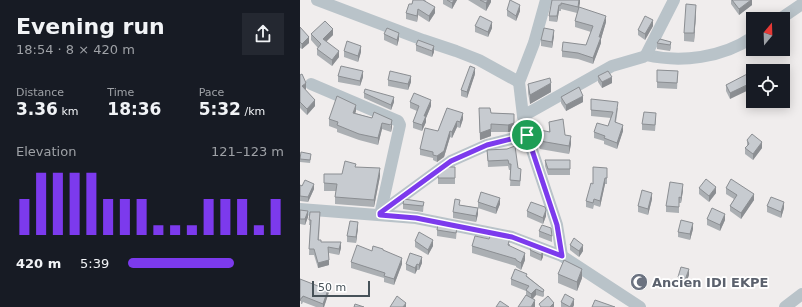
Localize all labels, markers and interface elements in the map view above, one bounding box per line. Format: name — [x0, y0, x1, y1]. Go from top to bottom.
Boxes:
north arrow — [746, 12, 790, 56]
map controls — [746, 12, 790, 108]
button: share — [242, 13, 284, 55]
text: Evening run — [16, 14, 165, 39]
text: 18:54 · 8 × 420 m — [16, 42, 135, 57]
button: locate — [746, 64, 790, 108]
text: Distance — [16, 86, 64, 99]
text: Time — [107, 86, 134, 99]
text: Pace — [199, 86, 224, 99]
text: 3.36 — [16, 99, 58, 119]
text: 18:36 — [107, 99, 161, 119]
text: 5:32 — [199, 99, 241, 119]
text: km — [58, 105, 79, 118]
text: /km — [241, 105, 265, 118]
pin — [510, 118, 544, 152]
icon: arrive — [516, 124, 538, 146]
text: Elevation — [16, 144, 76, 159]
text: 121–123 m — [211, 144, 284, 159]
text: 420 m — [16, 256, 61, 271]
text: 5:39 — [80, 256, 109, 271]
mosque icon: Ancien IDI EKPE — [629, 272, 649, 292]
place label: Ancien IDI EKPE — [652, 275, 768, 290]
scale bar — [312, 279, 370, 298]
text: 50 m — [318, 281, 346, 294]

